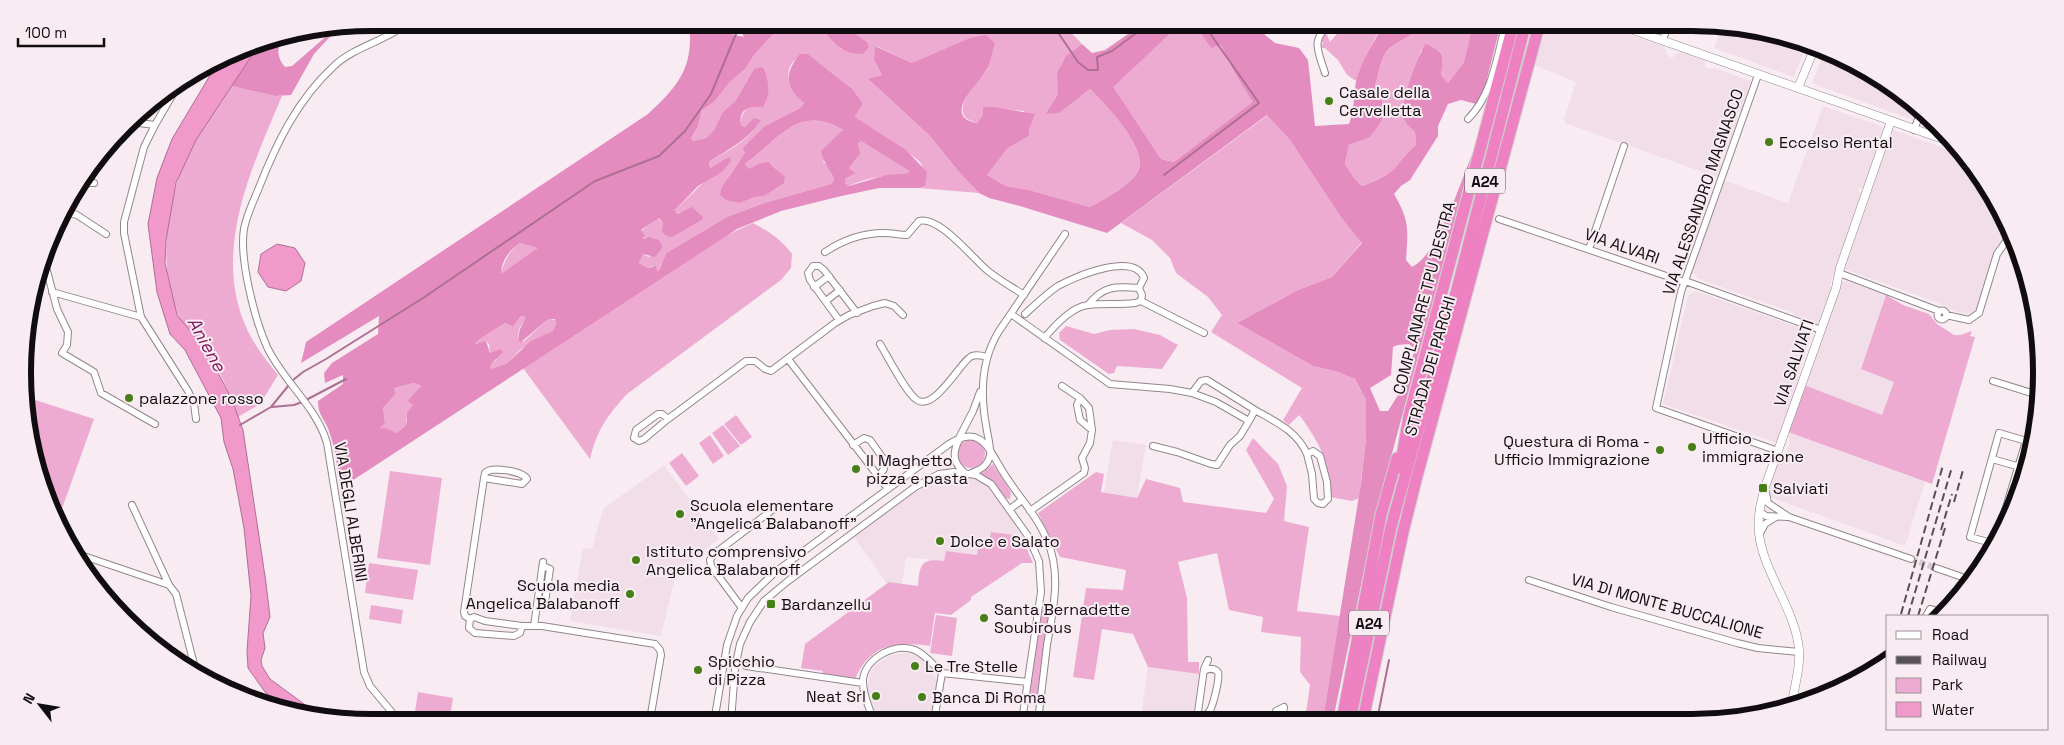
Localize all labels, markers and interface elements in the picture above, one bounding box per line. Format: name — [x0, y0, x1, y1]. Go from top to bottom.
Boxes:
scale bar — [18, 15, 104, 47]
text: 100 m — [25, 23, 67, 42]
place label: Casale della Cervelletta — [1339, 82, 1430, 121]
street label: VIA ALESSANDRO MAGNASCO — [1658, 86, 1748, 298]
marker: Casale della Cervelletta — [1323, 95, 1335, 107]
place label: Eccelso Rental — [1779, 132, 1893, 153]
marker: Eccelso Rental — [1763, 136, 1775, 148]
road number: A24 — [1465, 168, 1505, 194]
street label: COMPLANARE TPU DESTRA — [1388, 199, 1460, 397]
street label: VIA ALVARI — [1582, 223, 1662, 269]
street label: STRADA DEI PARCHI — [1400, 294, 1460, 438]
water label: Aniene — [183, 313, 232, 377]
street label: VIA SALVIATI — [1769, 317, 1819, 409]
place label: palazzone rosso — [139, 388, 264, 409]
marker: palazzone rosso — [123, 392, 135, 404]
place label: Ufficio immigrazione — [1702, 428, 1804, 467]
place label: Questura di Roma - Ufficio Immigrazione — [1494, 431, 1650, 470]
street label: VIA DEGLI ALBERINI — [330, 441, 372, 583]
marker: Ufficio immigrazione — [1686, 441, 1698, 453]
marker: Questura di Roma - Ufficio Immigrazione — [1654, 444, 1666, 456]
place label: Il Maghetto pizza e pasta — [866, 450, 968, 489]
marker: Il Maghetto pizza e pasta — [850, 463, 862, 475]
place label: Salviati — [1773, 478, 1828, 499]
marker: Salviati — [1757, 482, 1769, 494]
place label: Scuola elementare "Angelica Balabanoff" — [690, 495, 857, 534]
marker: Scuola elementare "Angelica Balabanoff" — [674, 508, 686, 520]
place label: Dolce e Salato — [950, 531, 1060, 552]
marker: Dolce e Salato — [934, 535, 946, 547]
place label: Istituto comprensivo Angelica Balabanoff — [646, 541, 807, 580]
marker: Istituto comprensivo Angelica Balabanoff — [630, 554, 642, 566]
street label: VIA DI MONTE BUCCALIONE — [1569, 569, 1765, 643]
place label: Scuola media Angelica Balabanoff — [466, 575, 620, 614]
marker: Scuola media Angelica Balabanoff — [624, 588, 636, 600]
place label: Bardanzellu — [781, 594, 871, 615]
marker: Bardanzellu — [765, 598, 777, 610]
place label: Santa Bernadette Soubirous — [994, 599, 1130, 638]
road number: A24 — [1349, 610, 1389, 636]
marker: Santa Bernadette Soubirous — [978, 612, 990, 624]
legend — [1886, 615, 2049, 730]
text: Road — [1932, 625, 1969, 644]
text: Railway — [1932, 650, 1987, 669]
place label: Spicchio di Pizza — [708, 651, 775, 690]
place label: Le Tre Stelle — [925, 656, 1018, 677]
marker: Le Tre Stelle — [909, 660, 921, 672]
marker: Spicchio di Pizza — [692, 664, 704, 676]
text: Park — [1932, 675, 1963, 694]
north arrow — [15, 680, 65, 730]
place label: Neat Srl — [806, 686, 866, 707]
place label: Banca Di Roma — [932, 687, 1046, 708]
text: N — [19, 690, 39, 707]
marker: Neat Srl — [870, 690, 882, 702]
marker: Banca Di Roma — [916, 691, 928, 703]
text: Water — [1932, 700, 1975, 719]

